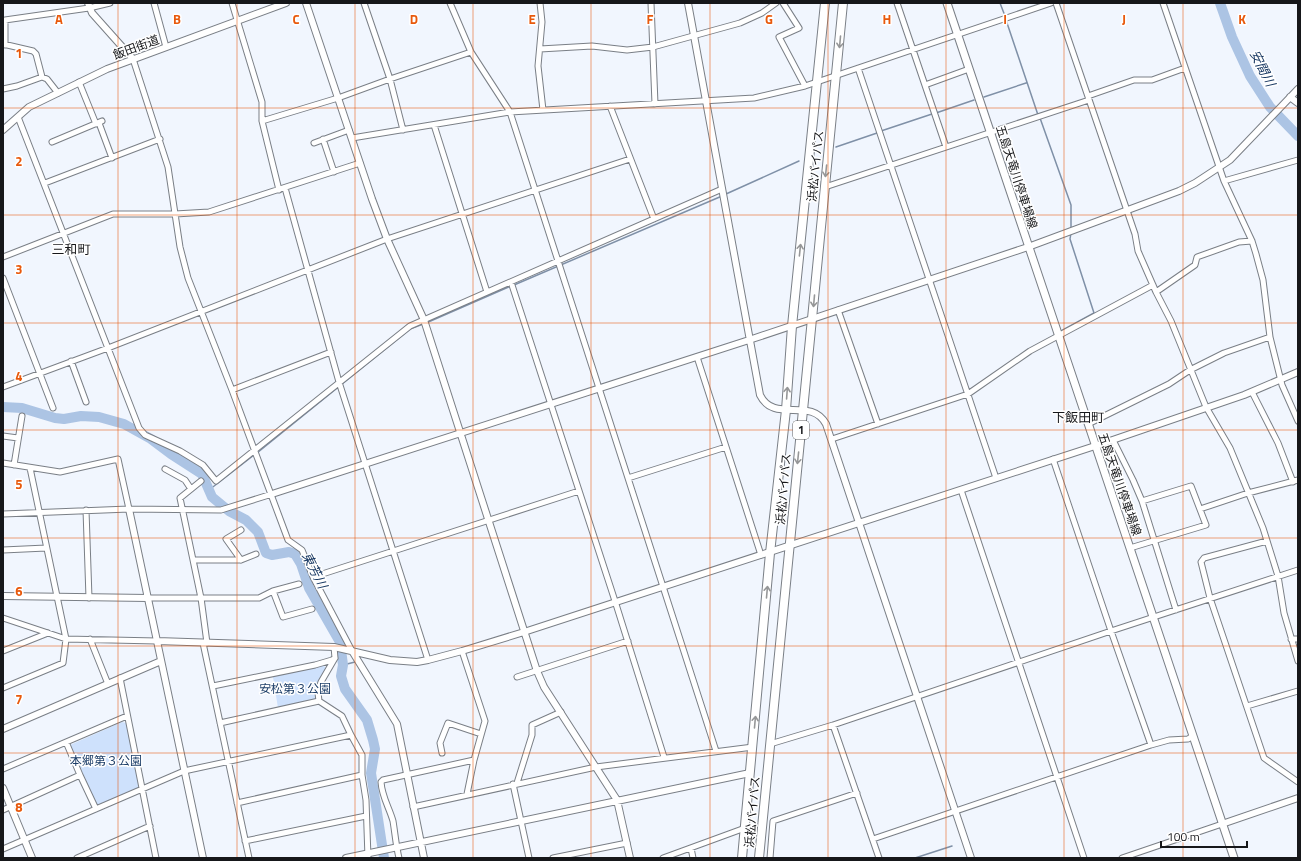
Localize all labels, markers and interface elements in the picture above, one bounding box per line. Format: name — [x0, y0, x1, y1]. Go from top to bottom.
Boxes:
text: A — [55, 9, 63, 29]
text: B — [173, 9, 181, 29]
text: C — [292, 9, 300, 29]
text: D — [410, 9, 418, 29]
text: E — [528, 9, 536, 29]
text: F — [647, 9, 654, 29]
text: G — [765, 9, 773, 29]
text: H — [883, 9, 891, 29]
text: I — [1003, 9, 1007, 29]
text: J — [1122, 9, 1126, 29]
text: K — [1238, 9, 1246, 29]
street label: 飯田街道 — [110, 30, 162, 64]
one-way arrow — [836, 35, 843, 48]
text: 1 — [15, 43, 23, 63]
water label: 安間川 — [1245, 46, 1282, 92]
street label: 五島天竜川停車場線 — [991, 123, 1043, 231]
street label: 浜松バイパス — [802, 129, 828, 203]
text: 2 — [15, 151, 23, 171]
one-way arrow — [823, 164, 830, 177]
district label: 三和町 — [51, 239, 91, 259]
one-way arrow — [796, 244, 803, 257]
text: 3 — [15, 259, 23, 279]
one-way arrow — [810, 294, 818, 307]
text: 4 — [15, 366, 23, 386]
one-way arrow — [784, 387, 791, 400]
district label: 下飯田町 — [1052, 407, 1104, 427]
road number: 1 — [793, 421, 809, 439]
street label: 五島天竜川停車場線 — [1093, 430, 1147, 538]
one-way arrow — [794, 451, 802, 464]
street label: 浜松バイパス — [770, 452, 796, 526]
text: 5 — [15, 474, 23, 494]
water label: 東芳川 — [297, 548, 334, 594]
text: 6 — [15, 581, 23, 601]
one-way arrow — [763, 586, 770, 599]
park label: 安松第３公園 — [259, 679, 331, 698]
text: 7 — [15, 689, 23, 709]
one-way arrow — [751, 716, 759, 729]
park label: 本郷第３公園 — [70, 751, 142, 770]
street label: 浜松バイパス — [739, 775, 765, 849]
text: 8 — [15, 797, 23, 817]
scale bar — [1161, 823, 1247, 849]
text: 100 m — [1167, 827, 1200, 846]

